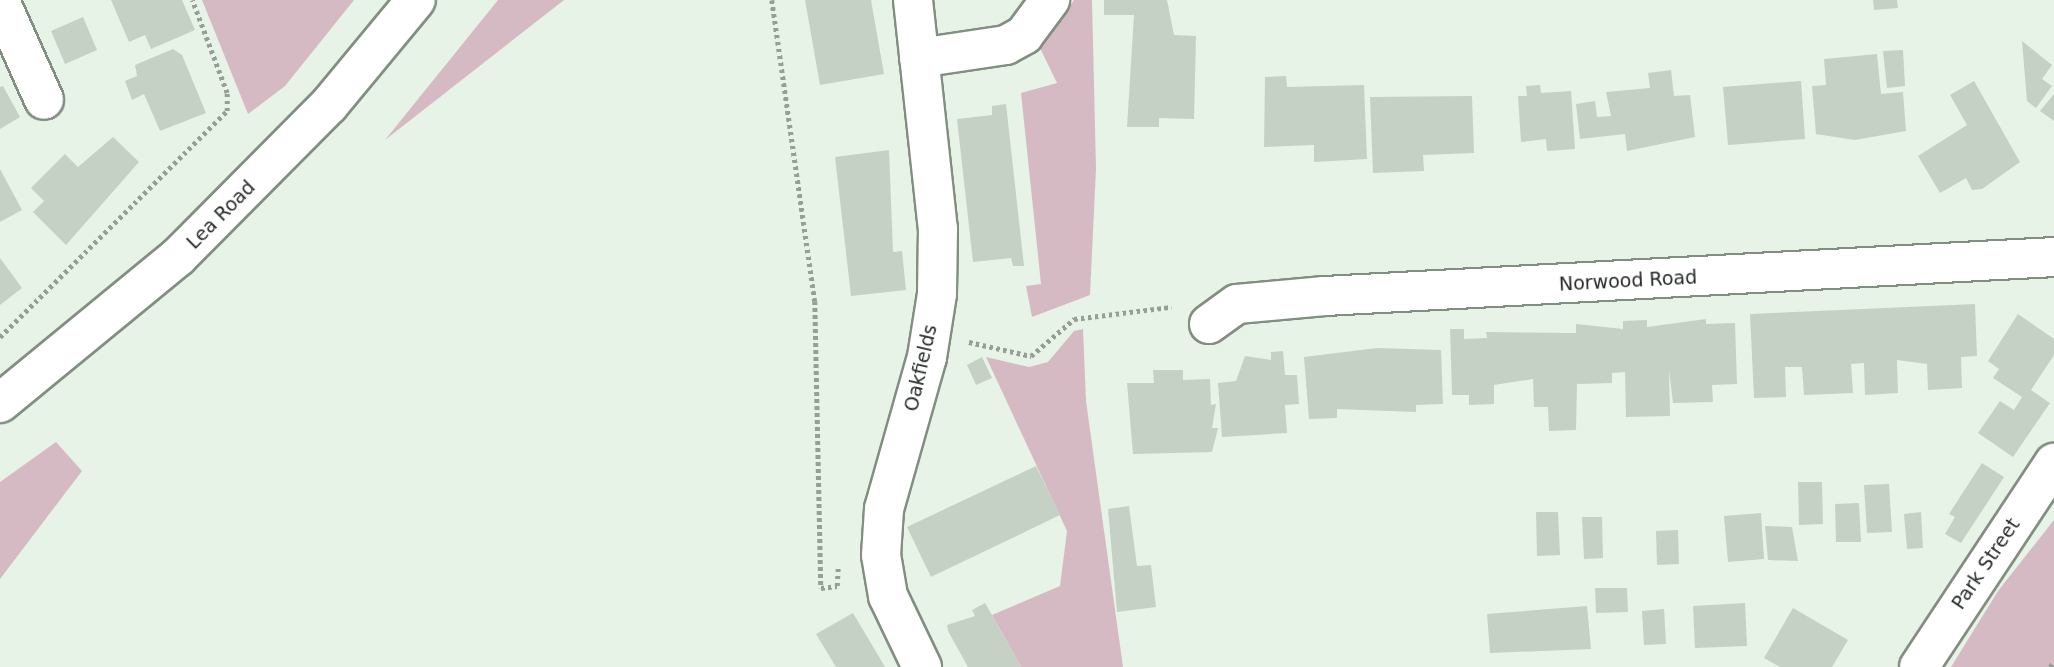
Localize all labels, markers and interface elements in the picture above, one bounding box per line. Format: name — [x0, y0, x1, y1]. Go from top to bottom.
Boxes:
street label: Lea Road — [182, 176, 260, 254]
street label: Norwood Road — [1558, 266, 1698, 296]
street label: Oakfields — [900, 322, 942, 414]
street label: Park Street — [1947, 514, 2025, 614]

